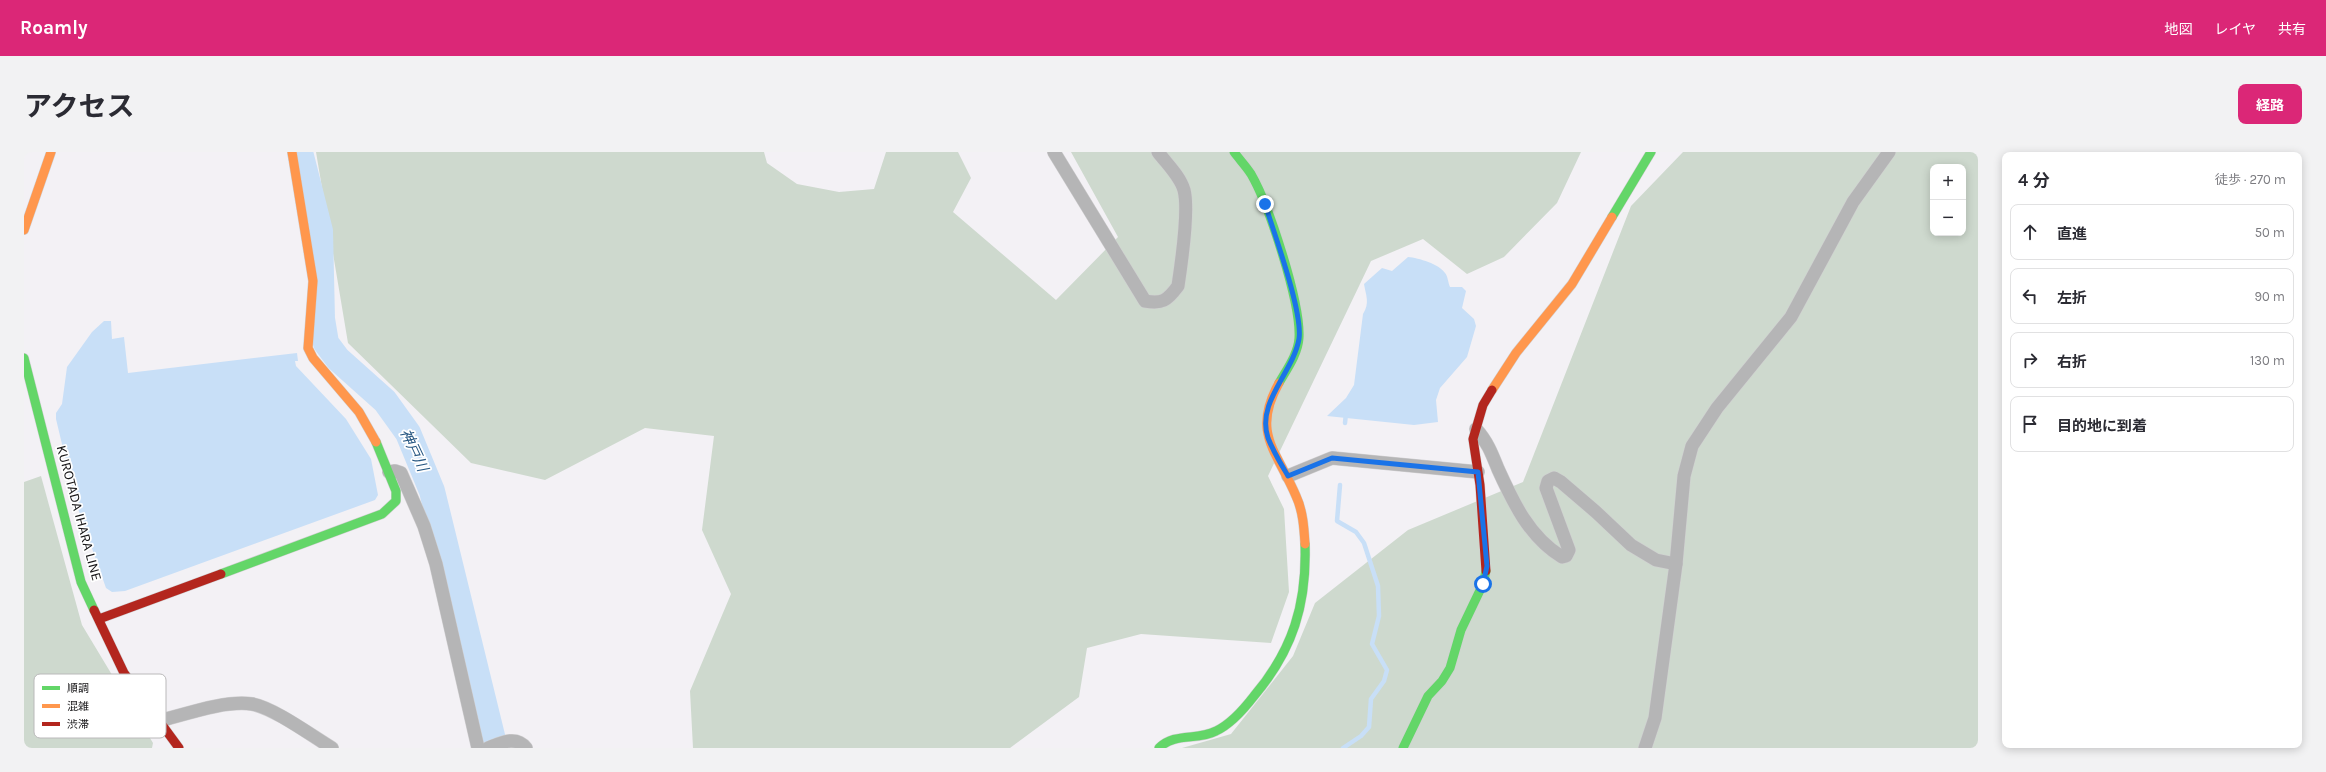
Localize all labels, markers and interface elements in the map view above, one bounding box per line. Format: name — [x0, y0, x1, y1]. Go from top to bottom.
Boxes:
text: Roamly — [20, 17, 87, 39]
text: 地図 — [2164, 21, 2192, 38]
text: レイヤ — [2214, 21, 2256, 38]
text: 共有 — [2278, 21, 2306, 38]
button: 経路 — [2238, 84, 2302, 124]
text: アクセス — [24, 90, 135, 123]
map controls — [1930, 164, 1966, 236]
button: + — [1930, 164, 1966, 200]
text: 4 分 — [2018, 170, 2049, 190]
text: 徒歩 · 270 m — [2215, 172, 2286, 187]
route end — [1256, 195, 1274, 213]
button: − — [1930, 200, 1966, 236]
icon: ahead — [2019, 221, 2041, 243]
text: 直進 — [2057, 225, 2087, 243]
text: 50 m — [2255, 225, 2285, 240]
icon: left — [2019, 285, 2041, 307]
text: 左折 — [2057, 289, 2087, 307]
text: 90 m — [2254, 289, 2285, 304]
icon: right — [2019, 349, 2041, 371]
text: 右折 — [2057, 353, 2087, 371]
text: 130 m — [2250, 353, 2285, 368]
icon: arrive — [2019, 413, 2041, 435]
text: 目的地に到着 — [2057, 417, 2147, 435]
water label: 神戸川 — [396, 426, 433, 476]
street label: KUROTADA IHARA LINE — [53, 443, 105, 583]
route start — [1474, 575, 1492, 593]
legend — [34, 674, 166, 738]
text: 順調 — [67, 682, 89, 695]
text: 混雑 — [67, 700, 89, 713]
text: 渋滞 — [67, 718, 89, 731]

